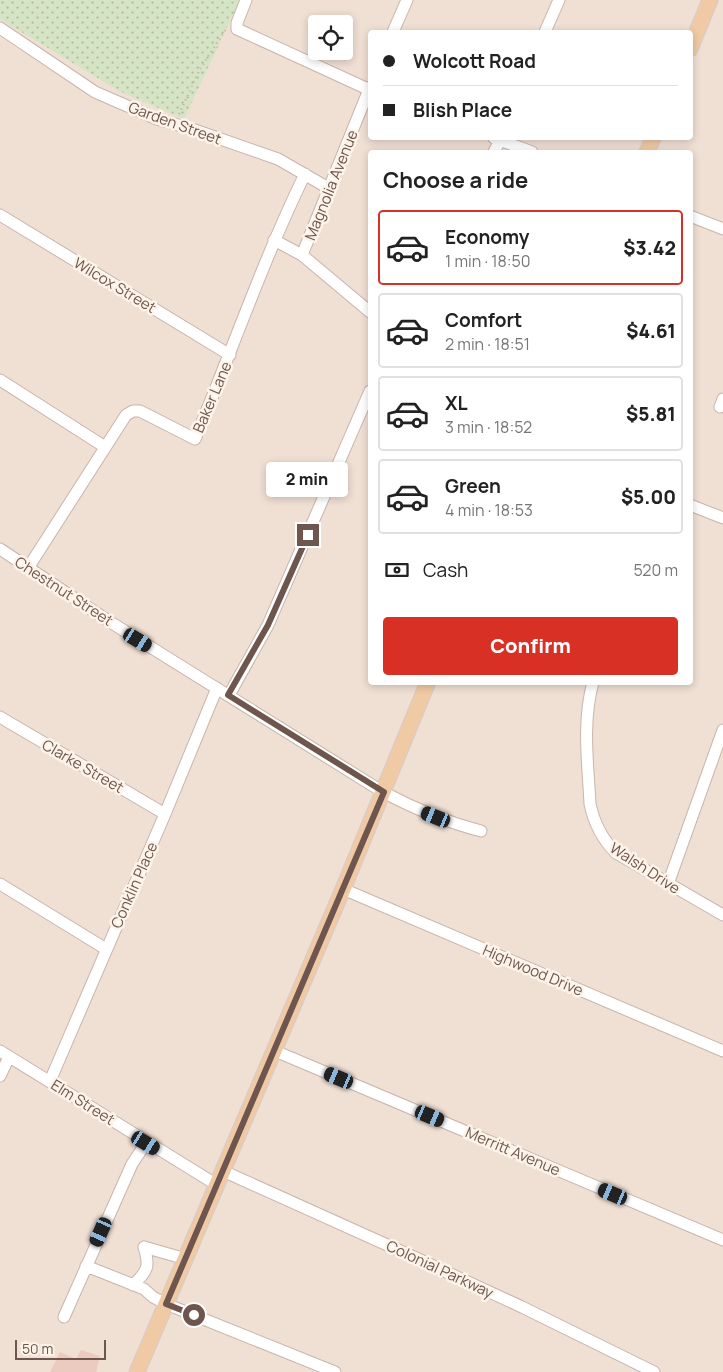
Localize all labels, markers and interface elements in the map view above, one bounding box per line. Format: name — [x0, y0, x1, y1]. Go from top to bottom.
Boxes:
map controls — [308, 15, 353, 60]
button: locate — [308, 15, 353, 60]
text: Wolcott Road — [413, 48, 536, 74]
street label: Garden Street — [126, 96, 224, 150]
text: Blish Place — [413, 97, 512, 123]
street label: Magnolia Avenue — [299, 127, 363, 243]
text: Choose a ride — [383, 165, 528, 195]
text: Economy — [445, 224, 529, 250]
icon: car — [385, 225, 430, 270]
text: $3.42 — [623, 235, 676, 261]
text: 1 min · 18:50 — [445, 250, 531, 272]
street label: Wilcox Street — [70, 252, 160, 318]
text: Comfort — [445, 307, 522, 333]
icon: car — [385, 308, 430, 353]
text: $4.61 — [626, 318, 676, 344]
text: 2 min · 18:51 — [445, 333, 530, 355]
street label: Baker Lane — [188, 358, 237, 436]
text: XL — [445, 390, 468, 416]
icon: car — [385, 391, 430, 436]
text: $5.81 — [626, 401, 676, 427]
text: 3 min · 18:52 — [445, 416, 532, 438]
callout: 2 min — [267, 462, 349, 498]
text: 2 min — [286, 468, 328, 490]
text: Green — [445, 473, 501, 499]
icon: car — [385, 474, 430, 519]
text: $5.00 — [621, 484, 676, 510]
text: 4 min · 18:53 — [445, 499, 533, 521]
route end — [297, 524, 319, 546]
street label: Chestnut Street — [11, 551, 117, 631]
icon: cash — [383, 556, 411, 584]
text: Cash — [423, 557, 468, 583]
text: 520 m — [634, 559, 678, 581]
button: Confirm — [383, 617, 678, 675]
car — [121, 626, 154, 654]
street label: Clarke Street — [38, 734, 128, 798]
car — [419, 804, 452, 830]
street label: Walsh Drive — [606, 837, 684, 899]
street label: Conklin Place — [106, 838, 163, 932]
street label: Highwood Drive — [479, 939, 587, 1001]
car — [322, 1065, 355, 1091]
street label: Elm Street — [47, 1074, 119, 1130]
car — [413, 1103, 446, 1129]
street label: Merritt Avenue — [462, 1122, 564, 1181]
car — [129, 1129, 162, 1157]
car — [596, 1181, 629, 1207]
car — [88, 1215, 113, 1249]
street label: Colonial Parkway — [383, 1235, 497, 1303]
route start — [183, 1304, 205, 1326]
scale bar — [15, 1337, 106, 1360]
text: 50 m — [22, 1339, 53, 1358]

